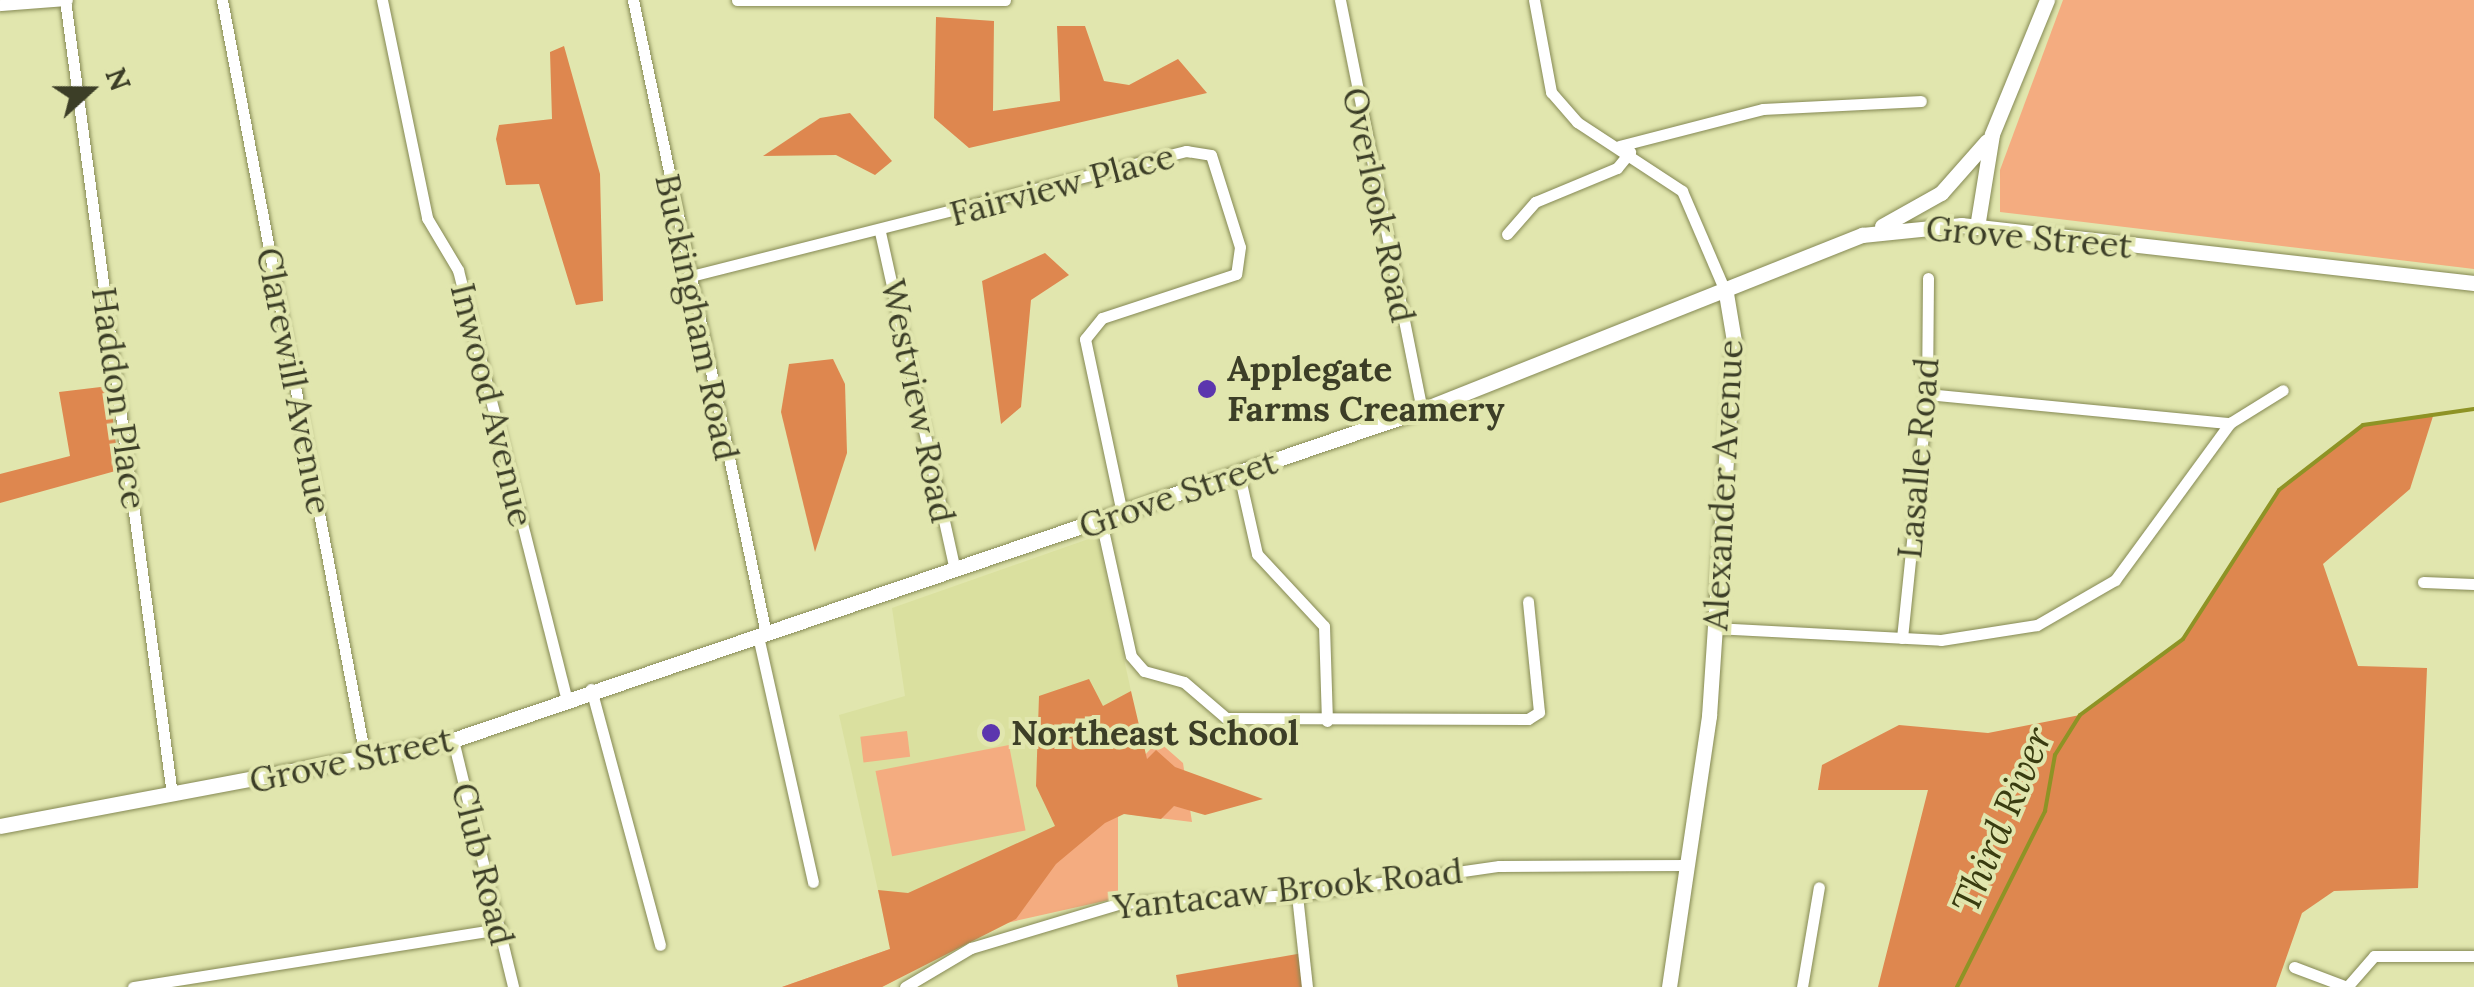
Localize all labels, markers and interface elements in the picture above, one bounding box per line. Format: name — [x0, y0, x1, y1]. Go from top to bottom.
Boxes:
north arrow — [40, 40, 140, 140]
text: N — [97, 63, 139, 96]
street label: Overlook Road — [1334, 84, 1424, 326]
street label: Fairview Place — [945, 135, 1179, 235]
street label: Buckingham Road — [646, 170, 748, 464]
street label: Grove Street — [1924, 207, 2134, 267]
street label: Clarewill Avenue — [248, 244, 340, 518]
street label: Westview Road — [872, 276, 964, 526]
street label: Inwood Avenue — [441, 279, 543, 531]
street label: Haddon Place — [83, 284, 155, 512]
street label: Alexander Avenue — [1694, 339, 1752, 631]
place label: Applegate Farms Creamery — [1227, 348, 1504, 430]
street label: Lasalle Road — [1888, 356, 1948, 560]
marker: Applegate Farms Creamery — [1196, 378, 1218, 400]
street label: Grove Street — [1073, 440, 1283, 548]
place label: Northeast School — [1011, 712, 1299, 754]
street label: Grove Street — [246, 718, 456, 802]
water label: Third River — [1942, 720, 2062, 920]
marker: Northeast School — [980, 722, 1002, 744]
street label: Club Road — [443, 779, 523, 949]
street label: Yantacaw Brook Road — [1111, 850, 1465, 928]

